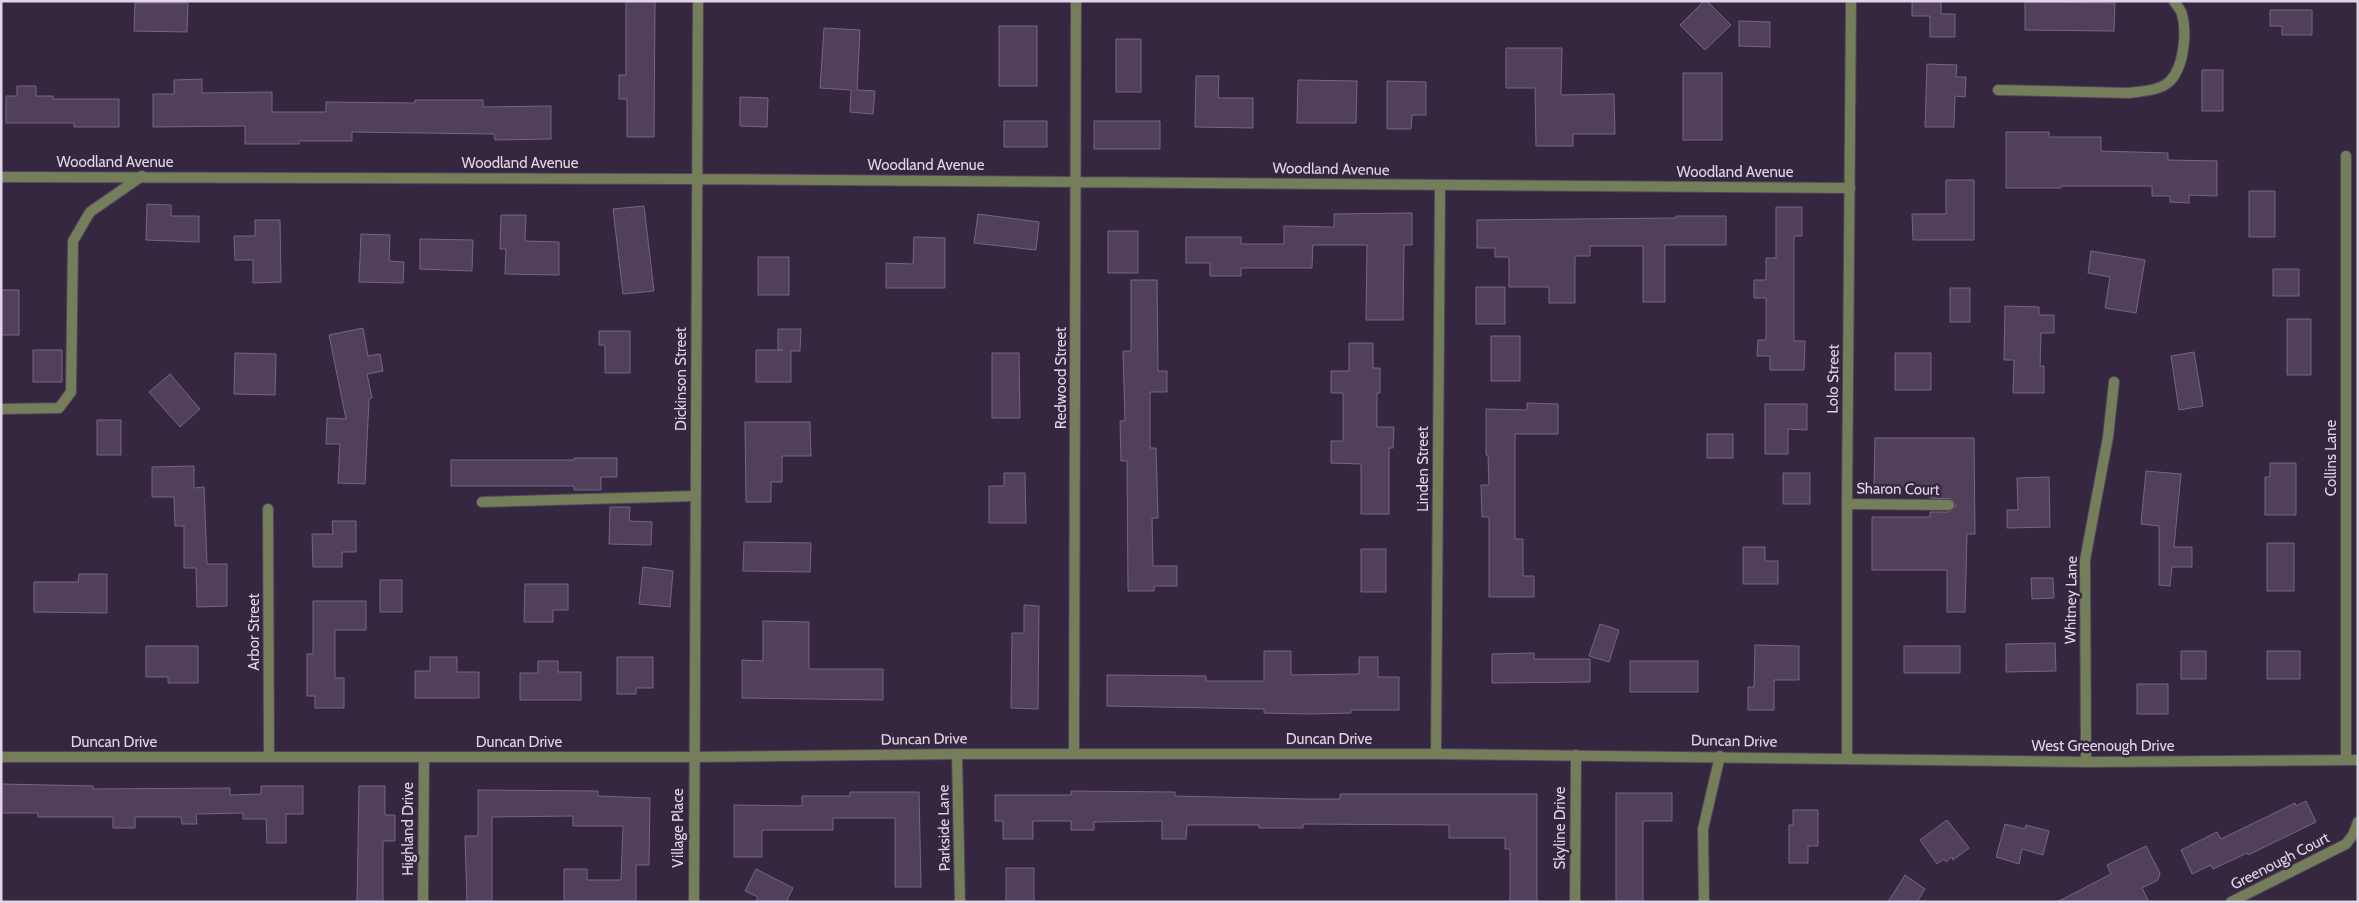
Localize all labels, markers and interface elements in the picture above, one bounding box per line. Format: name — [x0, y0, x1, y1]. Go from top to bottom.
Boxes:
street label: Woodland Avenue — [57, 153, 174, 171]
street label: Woodland Avenue — [462, 154, 579, 172]
street label: Woodland Avenue — [868, 156, 985, 174]
street label: Woodland Avenue — [1272, 159, 1390, 179]
street label: Woodland Avenue — [1677, 163, 1794, 181]
street label: Dickinson Street — [672, 327, 690, 431]
street label: Redwood Street — [1052, 327, 1070, 429]
street label: Lolo Street — [1823, 344, 1843, 414]
street label: Collins Lane — [2322, 420, 2340, 496]
street label: Linden Street — [1414, 426, 1432, 512]
street label: Sharon Court — [1856, 479, 1940, 499]
street label: Whitney Lane — [2061, 555, 2081, 644]
street label: Arbor Street — [245, 593, 263, 671]
street label: Duncan Drive — [881, 729, 968, 749]
street label: Duncan Drive — [1286, 730, 1373, 748]
street label: Duncan Drive — [1691, 731, 1778, 751]
street label: Duncan Drive — [71, 733, 158, 751]
street label: Duncan Drive — [476, 733, 563, 751]
street label: West Greenough Drive — [2032, 737, 2175, 755]
street label: Highland Drive — [399, 782, 417, 876]
street label: Parkside Lane — [934, 784, 954, 871]
street label: Skyline Drive — [1551, 786, 1569, 869]
street label: Village Place — [669, 788, 687, 868]
street label: Greenough Court — [2228, 828, 2332, 894]

